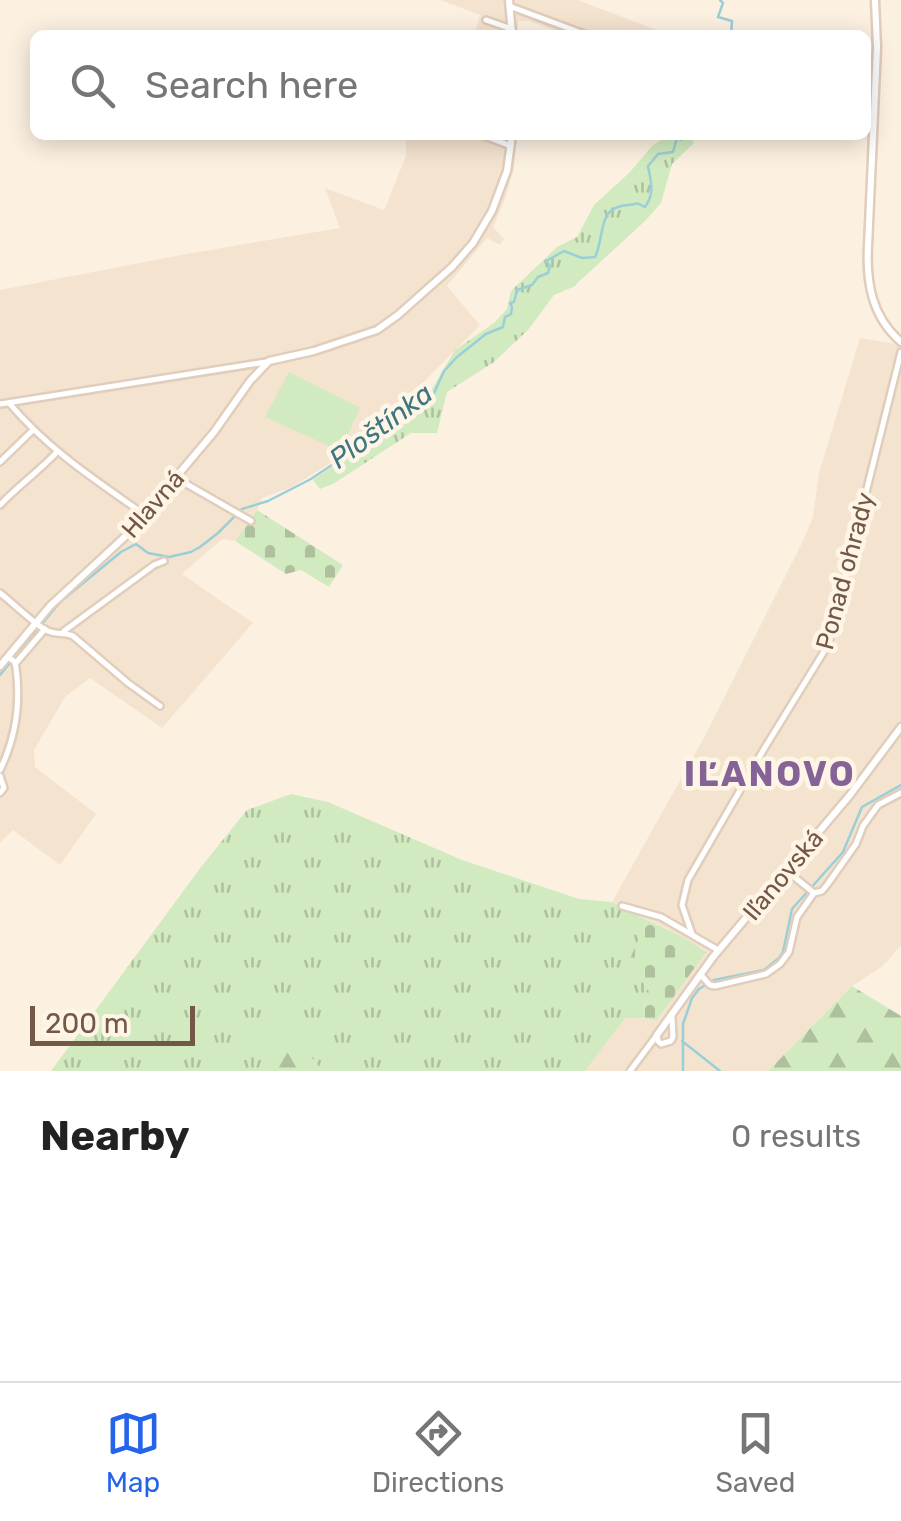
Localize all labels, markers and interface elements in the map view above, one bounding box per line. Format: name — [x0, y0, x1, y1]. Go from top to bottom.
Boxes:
search box — [30, 30, 871, 140]
icon: search — [65, 58, 120, 113]
text: Search here — [145, 62, 358, 108]
water label: Ploštínka — [323, 377, 439, 475]
street label: Hlavná — [116, 464, 190, 544]
street label: Ponad ohrady — [810, 489, 880, 653]
district label: IĽANOVO — [684, 753, 856, 795]
street label: Iľanovská — [737, 824, 829, 926]
scale bar — [30, 1001, 195, 1046]
text: 200 m — [45, 1007, 129, 1040]
text: Nearby — [40, 1111, 190, 1161]
text: 0 results — [731, 1117, 861, 1155]
tab: Map — [106, 1406, 161, 1499]
tab: Directions — [372, 1406, 504, 1499]
tab: Saved — [715, 1406, 795, 1499]

